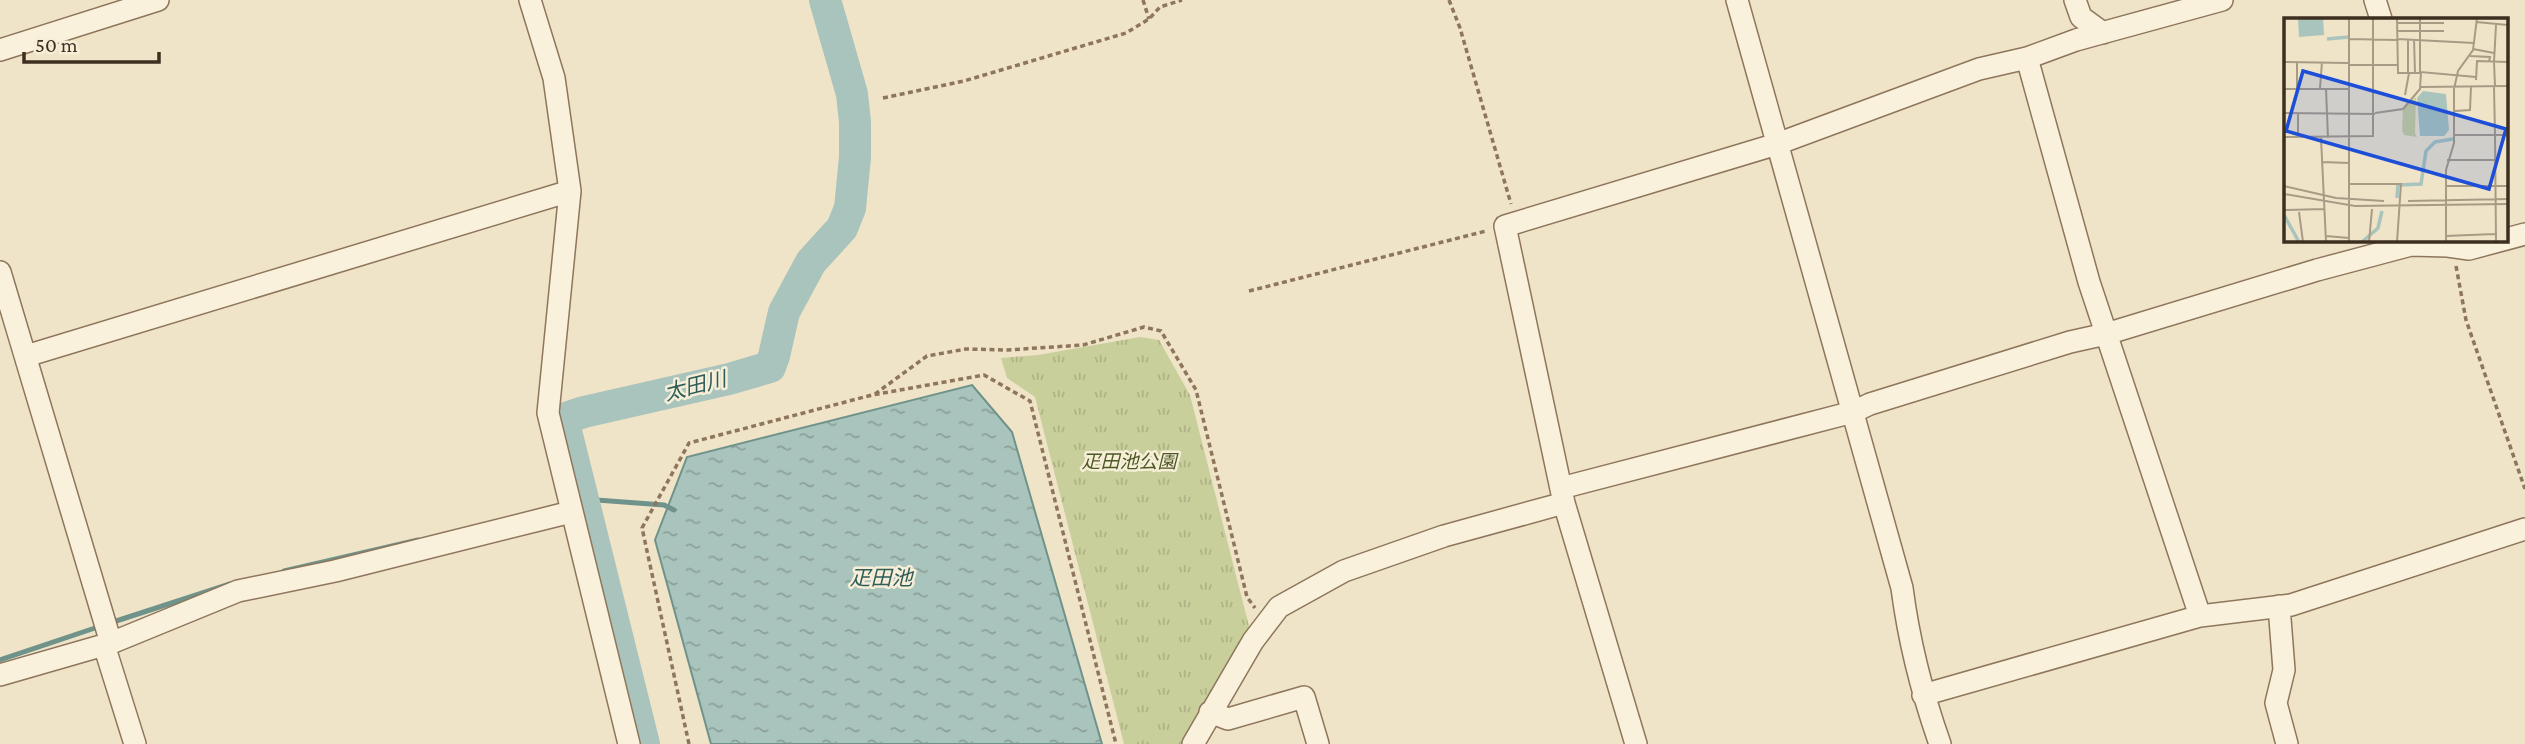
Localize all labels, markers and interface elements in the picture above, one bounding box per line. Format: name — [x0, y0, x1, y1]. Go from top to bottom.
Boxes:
inset map — [2284, 18, 2508, 242]
scale bar — [24, 21, 159, 65]
text: 50 m — [35, 33, 78, 57]
water label: 太田川 — [662, 366, 730, 405]
park label: 疋田池公園 — [1081, 451, 1179, 472]
water label: 疋田池 — [850, 566, 914, 590]

